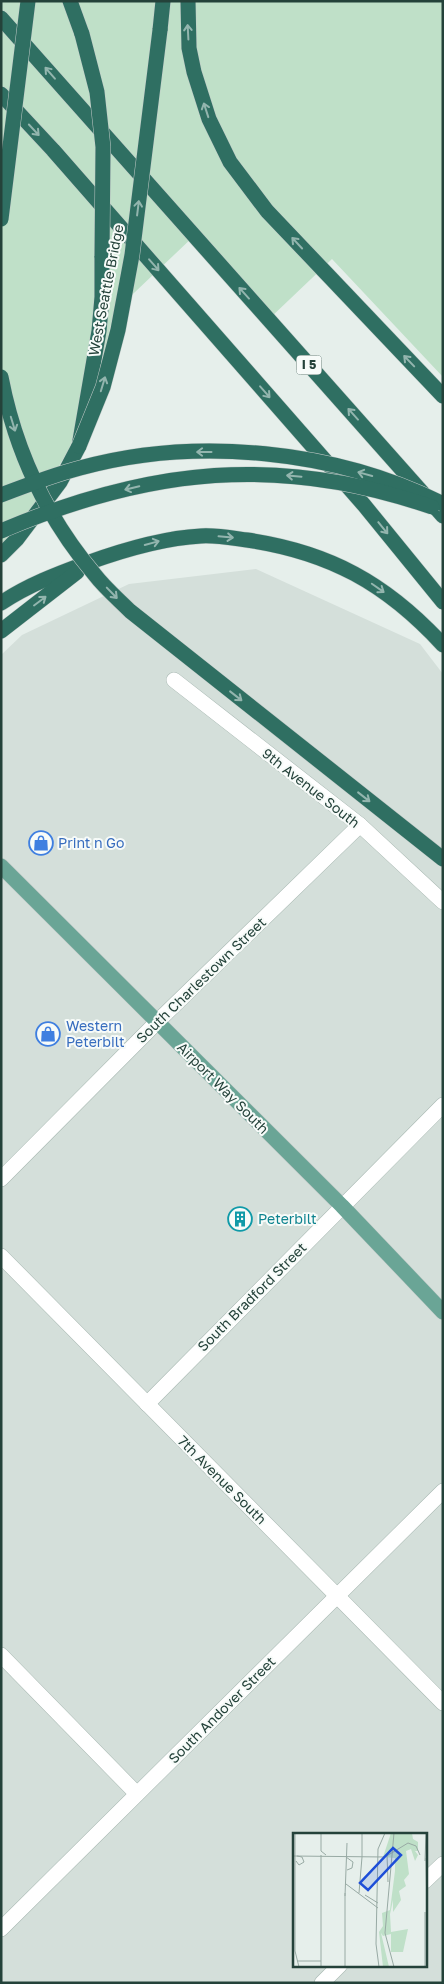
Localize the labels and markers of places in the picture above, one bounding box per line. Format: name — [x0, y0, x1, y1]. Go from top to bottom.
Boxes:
shop icon: Print n Go — [28, 830, 54, 856]
place label: Print n Go — [58, 834, 124, 851]
place label: Western Peterbilt — [66, 1017, 125, 1050]
shop icon: Western Peterbilt — [35, 1021, 61, 1047]
building icon: Peterbilt — [227, 1206, 253, 1232]
place label: Peterbilt — [258, 1210, 317, 1227]

